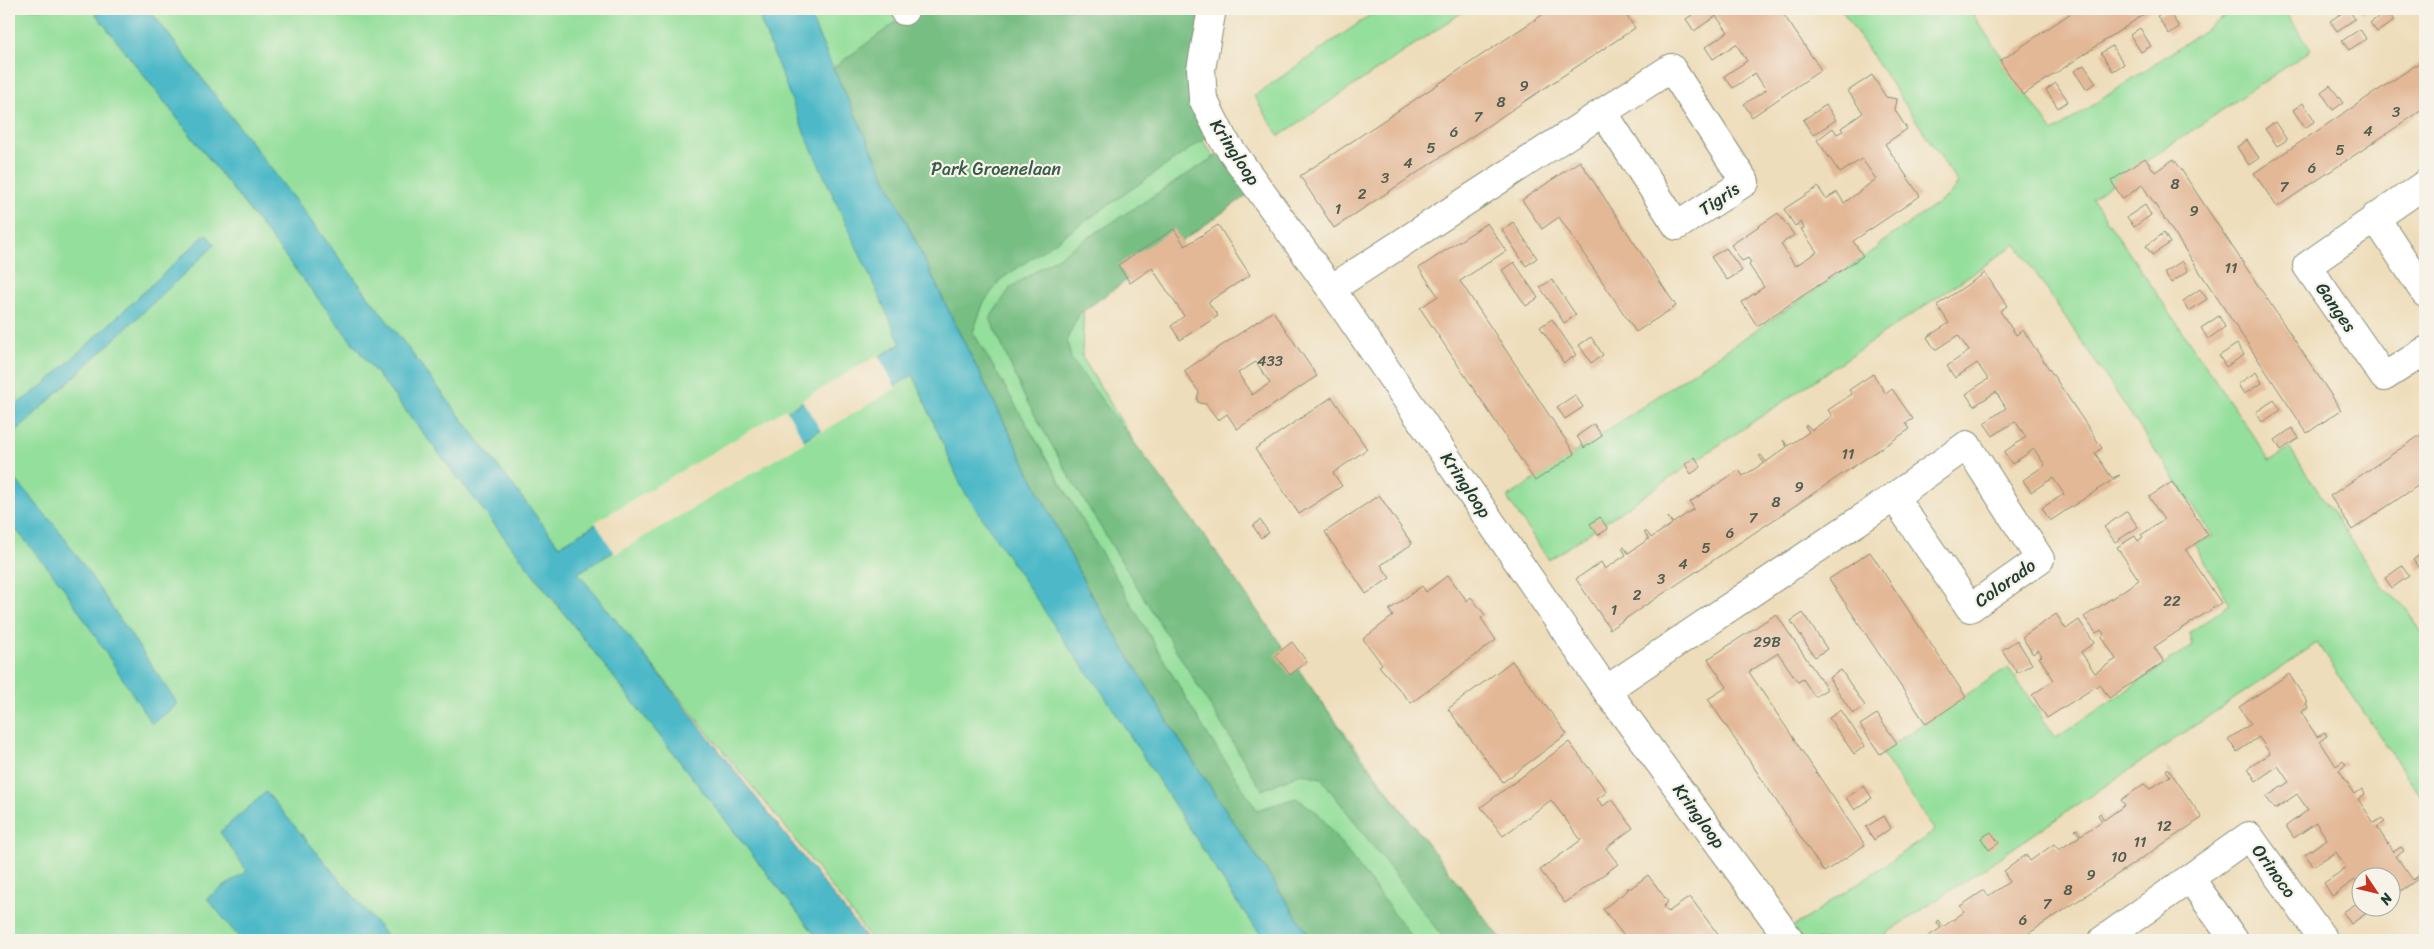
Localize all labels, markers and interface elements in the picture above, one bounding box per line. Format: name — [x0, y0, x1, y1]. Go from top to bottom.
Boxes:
house number: 9 — [1519, 73, 1529, 99]
house number: 8 — [1496, 89, 1506, 115]
house number: 3 — [2392, 99, 2400, 125]
house number: 7 — [1474, 104, 1484, 130]
street label: Kringloop — [1201, 112, 1269, 192]
house number: 4 — [2363, 118, 2373, 144]
house number: 6 — [1450, 119, 1458, 145]
house number: 5 — [1426, 135, 1436, 161]
house number: 5 — [2335, 137, 2345, 163]
house number: 4 — [1403, 150, 1413, 176]
park label: Park Groenelaan — [931, 153, 1061, 185]
house number: 6 — [2308, 155, 2316, 181]
house number: 3 — [1381, 165, 1389, 191]
house number: 8 — [2170, 171, 2180, 197]
street label: Tigris — [1692, 173, 1747, 225]
house number: 7 — [2280, 174, 2290, 200]
house number: 2 — [1358, 181, 1367, 207]
house number: 1 — [1335, 196, 1341, 222]
house number: 9 — [2189, 198, 2199, 224]
house number: 11 — [2225, 255, 2237, 281]
street label: Ganges — [2307, 275, 2365, 339]
house number: 433 — [1257, 348, 1283, 374]
house number: 11 — [1842, 441, 1854, 467]
street label: Kringloop — [1432, 445, 1500, 525]
house number: 9 — [1794, 474, 1804, 500]
house number: 8 — [1771, 489, 1781, 515]
house number: 7 — [1749, 505, 1759, 531]
house number: 6 — [1726, 520, 1734, 546]
house number: 5 — [1701, 535, 1711, 561]
street label: Colorado — [1967, 550, 2043, 616]
house number: 4 — [1678, 551, 1688, 577]
house number: 3 — [1657, 566, 1665, 592]
house number: 2 — [1633, 582, 1642, 608]
house number: 22 — [2163, 588, 2181, 614]
house number: 1 — [1611, 597, 1617, 623]
house number: 29B — [1753, 629, 1781, 655]
street label: Kringloop — [1664, 776, 1734, 856]
house number: 12 — [2156, 813, 2172, 839]
house number: 11 — [2134, 829, 2146, 855]
street label: Orinoco — [2243, 837, 2305, 905]
house number: 10 — [2111, 844, 2127, 870]
house number: 9 — [2086, 862, 2096, 888]
north arrow — [2352, 866, 2402, 916]
house number: 8 — [2063, 877, 2073, 903]
text: N — [2373, 887, 2400, 911]
house number: 7 — [2043, 891, 2053, 917]
house number: 6 — [2019, 907, 2027, 933]

